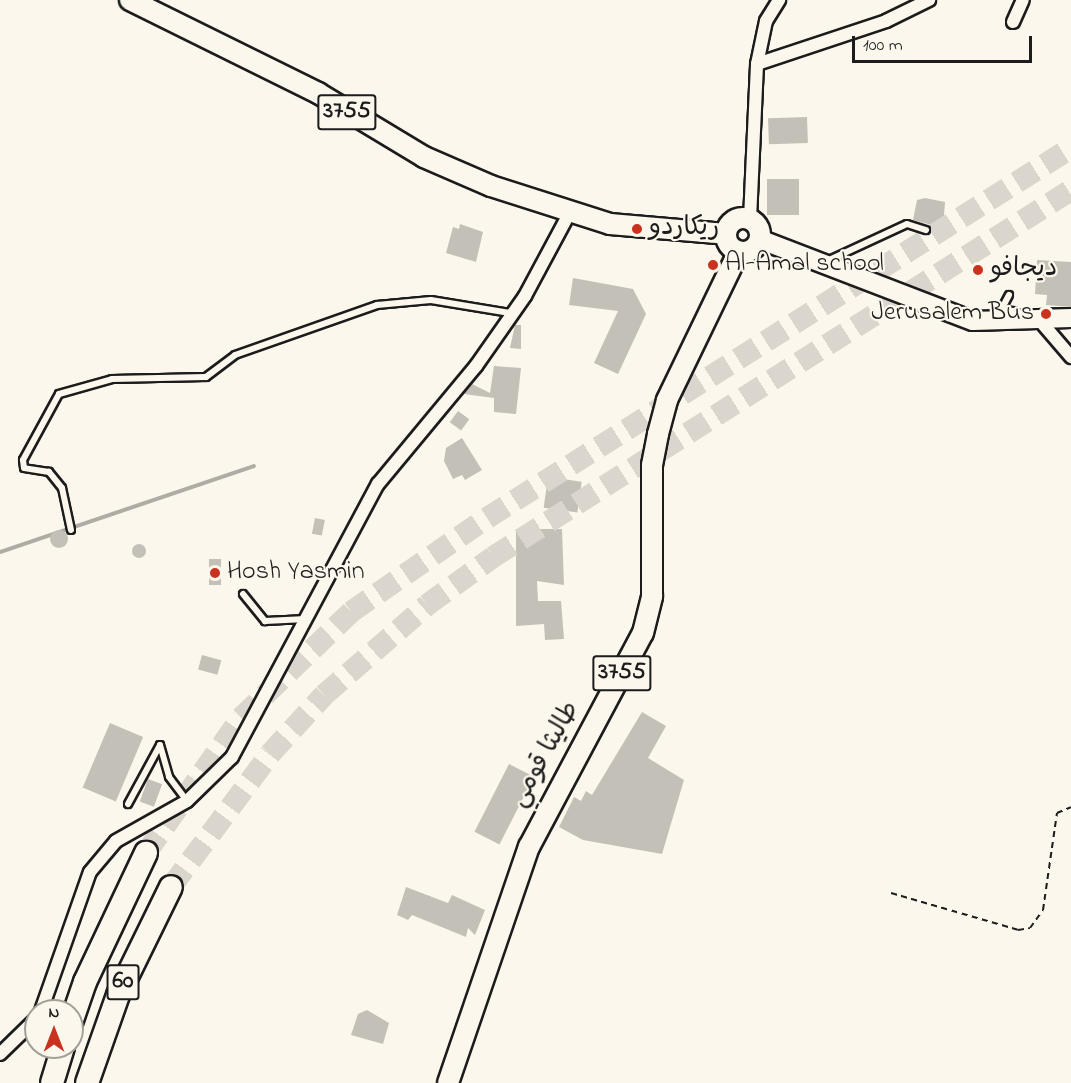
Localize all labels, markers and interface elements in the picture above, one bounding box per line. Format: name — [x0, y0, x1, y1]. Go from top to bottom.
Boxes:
scale bar — [855, 24, 1035, 62]
text: 100 m — [863, 33, 903, 59]
road number: 3755 — [317, 91, 377, 133]
place label: ريكاردو — [649, 213, 719, 245]
marker: ريكاردو — [630, 222, 644, 236]
place label: Al-Amal school — [725, 249, 884, 281]
place label: ديجافو — [990, 254, 1057, 286]
marker: Al-Amal school — [706, 258, 720, 272]
marker: ديجافو — [971, 263, 985, 277]
place label: Jerusalem Bus — [871, 298, 1034, 330]
marker: Jerusalem Bus — [1039, 307, 1053, 321]
place label: Hosh Yasmin — [227, 557, 365, 589]
marker: Hosh Yasmin — [208, 566, 222, 580]
road number: 3755 — [592, 652, 652, 694]
street label: طاليثا قومي — [504, 697, 588, 813]
road number: 60 — [106, 961, 140, 1003]
north arrow — [24, 999, 84, 1059]
text: N — [49, 1001, 59, 1025]

